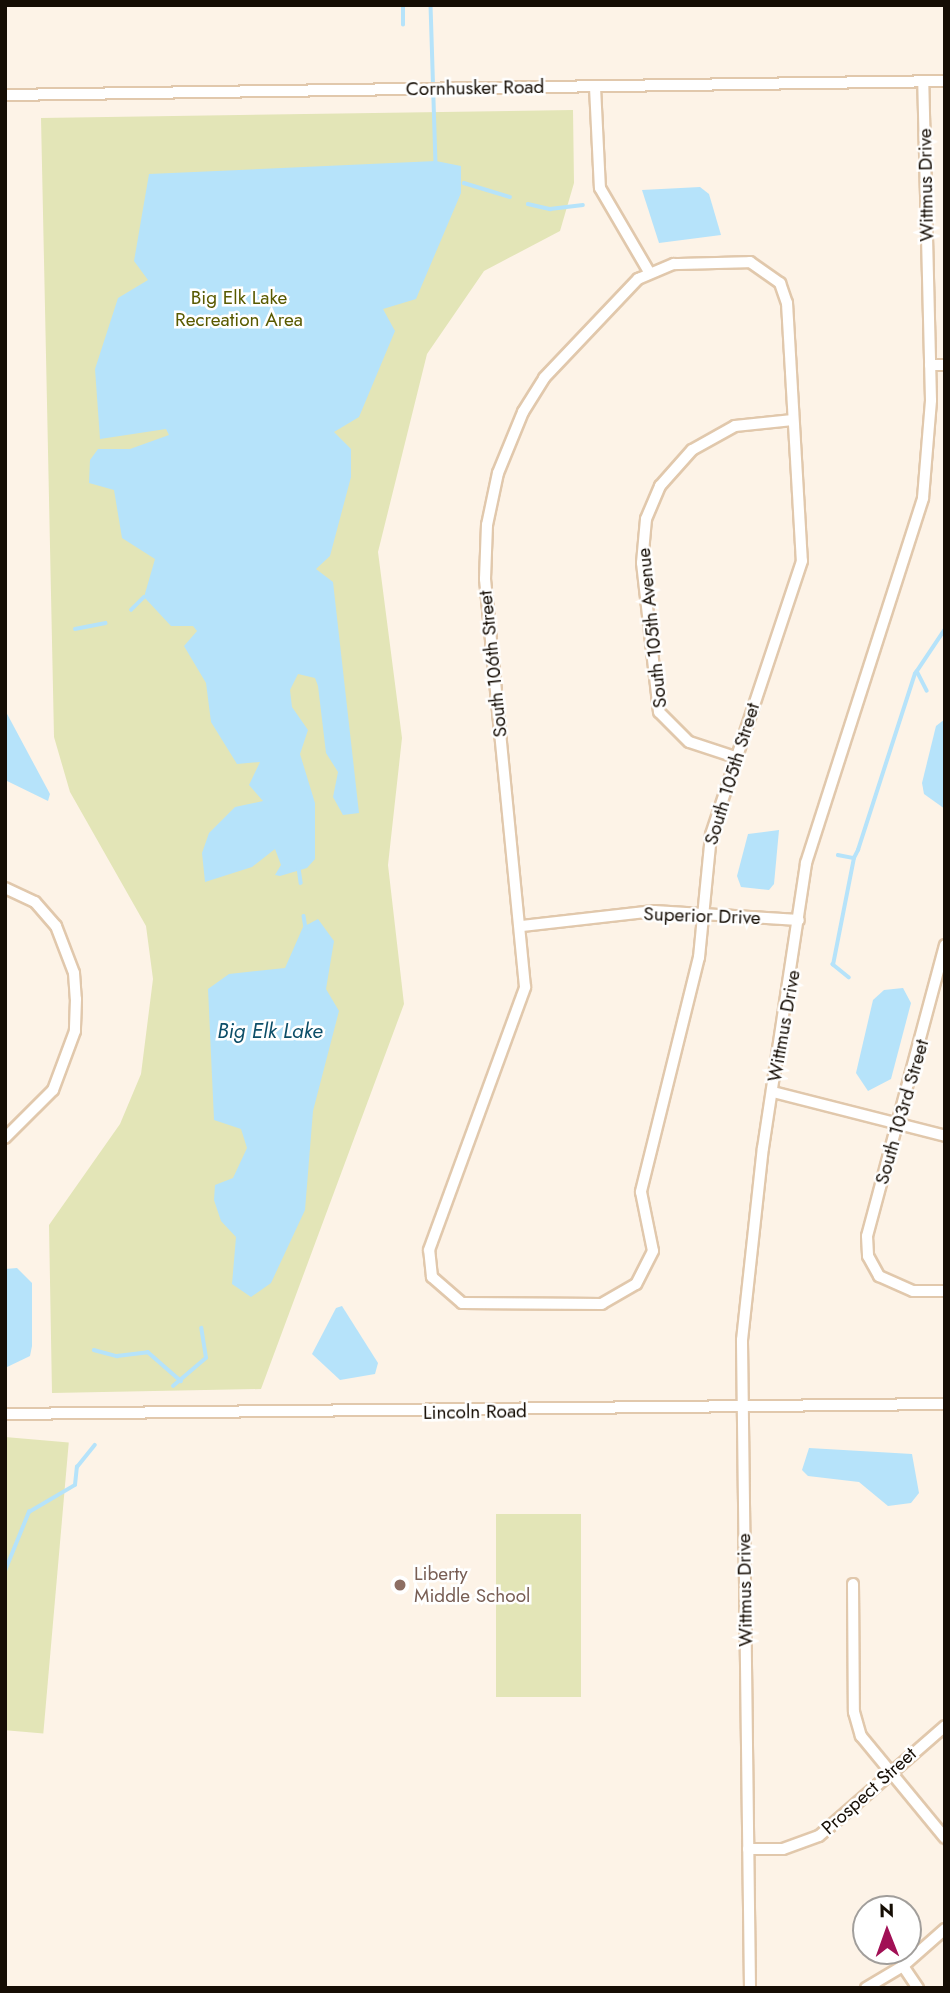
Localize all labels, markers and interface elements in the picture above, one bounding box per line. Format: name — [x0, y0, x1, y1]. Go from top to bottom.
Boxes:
street label: Cornhusker Road — [406, 75, 544, 101]
street label: Wittmus Drive — [914, 128, 938, 242]
park label: Big Elk Lake Recreation Area — [175, 287, 303, 331]
street label: South 105th Avenue — [632, 547, 672, 709]
street label: South 106th Street — [474, 589, 512, 739]
street label: South 105th Street — [700, 700, 764, 848]
street label: Superior Drive — [643, 903, 761, 929]
street label: Wittmus Drive — [763, 968, 805, 1084]
water label: Big Elk Lake — [217, 1018, 323, 1044]
street label: South 103rd Street — [870, 1037, 934, 1187]
street label: Lincoln Road — [423, 1400, 527, 1424]
street label: Wittmus Drive — [733, 1533, 757, 1647]
place label: Liberty Middle School — [414, 1563, 530, 1607]
marker: Liberty Middle School — [392, 1577, 408, 1593]
street label: Prospect Street — [817, 1743, 921, 1839]
north arrow — [852, 1895, 922, 1965]
text: N — [879, 1897, 894, 1924]

